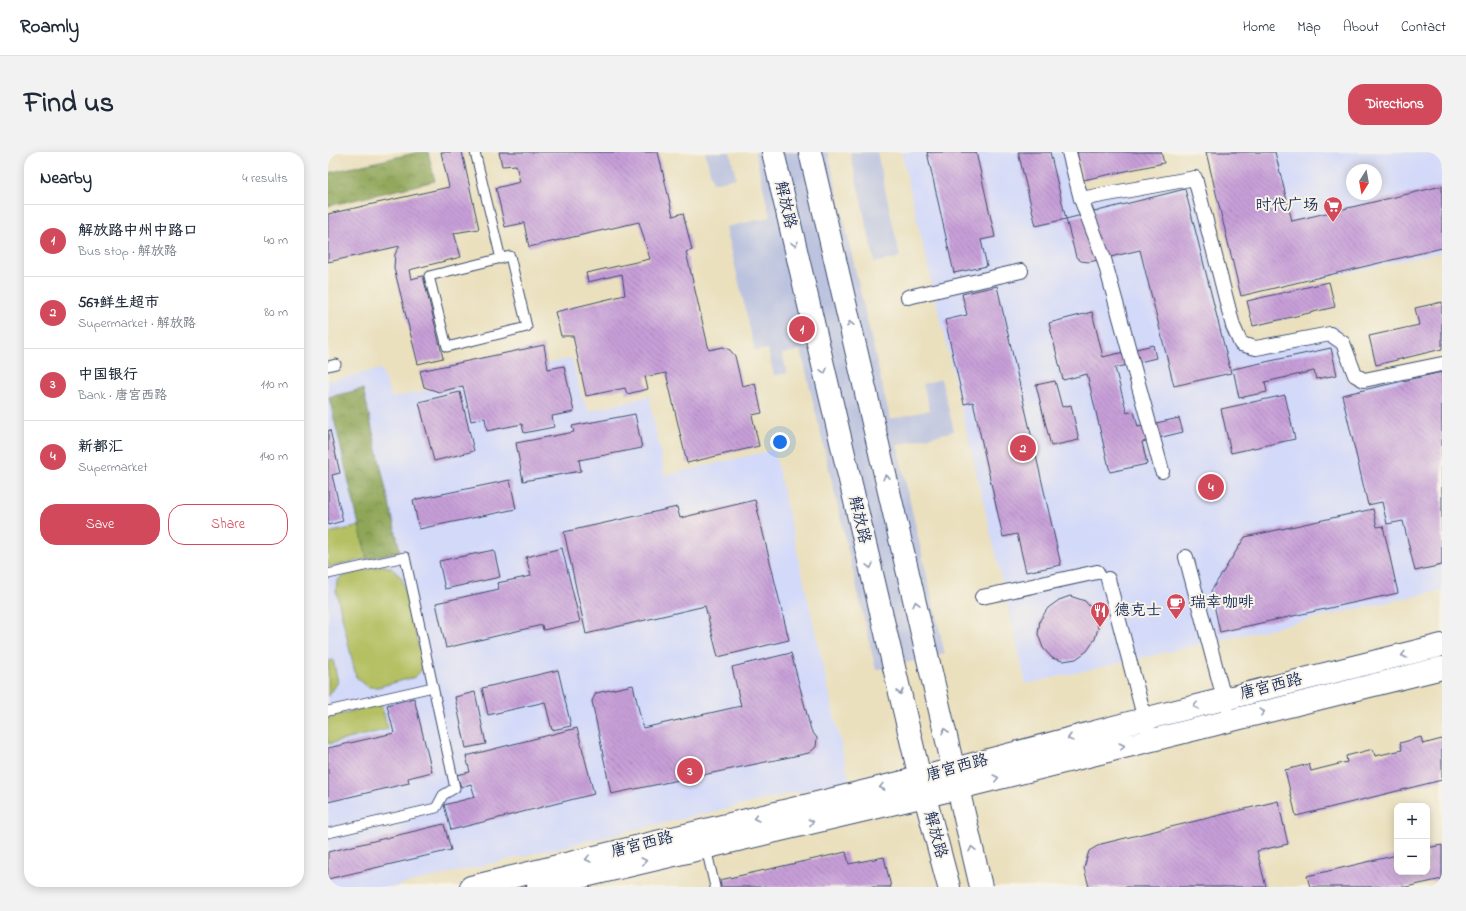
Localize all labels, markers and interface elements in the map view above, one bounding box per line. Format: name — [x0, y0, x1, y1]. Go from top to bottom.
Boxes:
text: Roamly — [20, 14, 79, 41]
text: Home — [1243, 17, 1275, 38]
text: Map — [1297, 17, 1321, 38]
text: About — [1343, 17, 1379, 38]
text: Contact — [1401, 17, 1446, 38]
text: Find us — [24, 84, 114, 125]
button: Directions — [1348, 84, 1442, 125]
north arrow — [1346, 164, 1382, 200]
text: Nearby — [40, 166, 92, 191]
text: 4 results — [242, 169, 288, 188]
street label: 解放路 — [768, 179, 802, 231]
place label: 时代广场 — [1255, 194, 1319, 218]
supermarket icon: 时代广场 — [1322, 195, 1344, 223]
text: 解放路中州中路口 — [78, 220, 198, 242]
text: 1 — [51, 231, 55, 250]
text: 40 m — [264, 231, 288, 250]
one-way arrow — [790, 241, 798, 248]
text: Bus stop · 解放路 — [78, 242, 177, 261]
text: 567鲜生超市 — [78, 292, 159, 314]
text: 2 — [50, 303, 56, 322]
text: 80 m — [264, 303, 288, 322]
text: Supermarket · 解放路 — [78, 314, 196, 333]
pin: 1 — [789, 314, 815, 344]
one-way arrow — [846, 320, 855, 327]
text: 中国银行 — [78, 364, 138, 386]
one-way arrow — [820, 368, 828, 374]
text: 3 — [50, 375, 56, 394]
text: 110 m — [261, 375, 288, 394]
text: Bank · 唐宫西路 — [78, 386, 167, 405]
your location — [770, 432, 790, 452]
pin: 2 — [1010, 433, 1036, 463]
text: 新都汇 — [78, 436, 123, 458]
text: 4 — [50, 447, 56, 466]
text: 140 m — [260, 447, 288, 466]
text: Supermarket — [78, 458, 148, 477]
pin: 4 — [1198, 472, 1224, 502]
one-way arrow — [882, 474, 891, 481]
street label: 解放路 — [842, 494, 876, 546]
button: Save — [40, 504, 160, 545]
button: Share — [168, 504, 288, 545]
one-way arrow — [865, 562, 874, 569]
place label: 瑞幸咖啡 — [1190, 591, 1254, 615]
cafe icon: 瑞幸咖啡 — [1165, 592, 1187, 620]
place label: 德克士 — [1114, 599, 1162, 623]
restaurant icon: 德克士 — [1089, 600, 1111, 628]
one-way arrow — [912, 601, 920, 607]
one-way arrow — [1401, 650, 1407, 658]
street label: 唐宫西路 — [1237, 668, 1305, 706]
one-way arrow — [895, 689, 903, 695]
one-way arrow — [1193, 701, 1200, 709]
one-way arrow — [1258, 708, 1265, 717]
one-way arrow — [942, 727, 950, 734]
one-way arrow — [1067, 733, 1074, 742]
one-way arrow — [1119, 742, 1126, 751]
street label: 唐宫西路 — [923, 748, 991, 788]
pin: 3 — [677, 756, 703, 786]
one-way arrow — [993, 774, 1000, 783]
one-way arrow — [879, 783, 885, 791]
map controls — [1394, 803, 1430, 875]
button: + — [1394, 803, 1430, 839]
street label: 解放路 — [917, 809, 953, 861]
one-way arrow — [752, 813, 759, 822]
one-way arrow — [808, 818, 814, 826]
street label: 唐宫西路 — [608, 826, 676, 864]
button: − — [1394, 839, 1430, 875]
one-way arrow — [969, 846, 977, 852]
one-way arrow — [585, 854, 592, 862]
one-way arrow — [640, 858, 647, 866]

